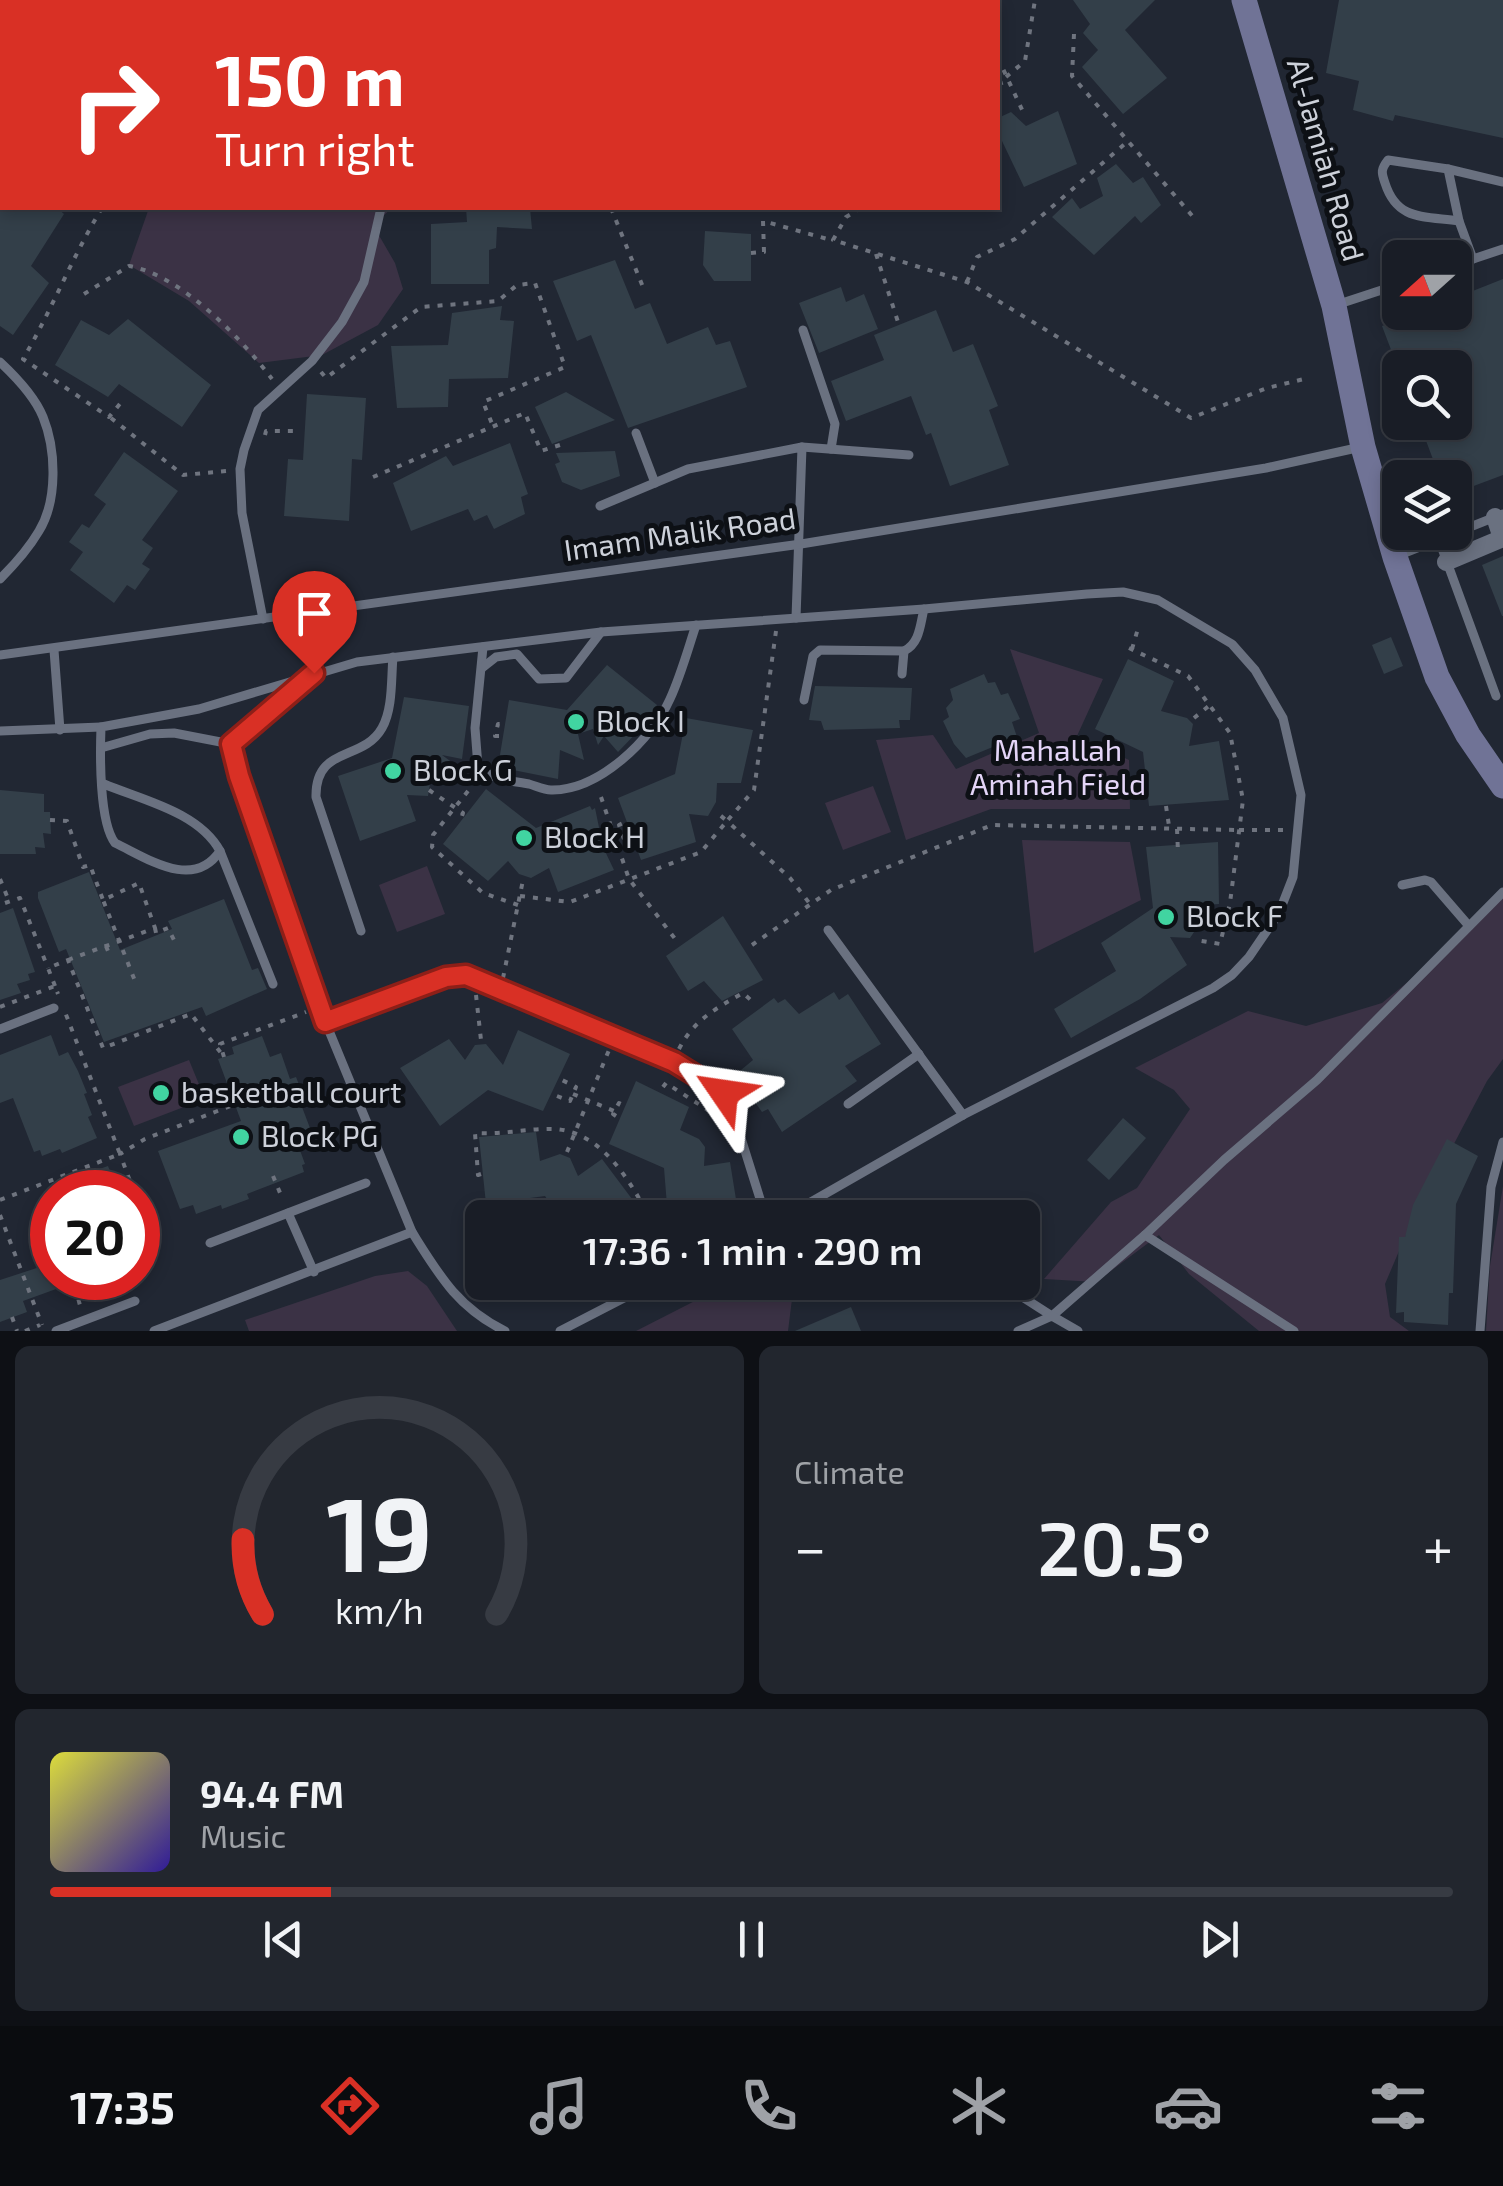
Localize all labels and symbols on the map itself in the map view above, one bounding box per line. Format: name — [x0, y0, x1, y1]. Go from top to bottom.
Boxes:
street label: Al-Jamiah Road — [1281, 54, 1373, 265]
north arrow — [1382, 240, 1472, 330]
street label: Imam Malik Road — [562, 499, 798, 567]
pin — [272, 571, 357, 674]
place label: Block I — [596, 702, 685, 738]
marker: Block I — [565, 711, 587, 733]
park label: Mahallah Aminah Field — [970, 731, 1146, 801]
place label: Block G — [413, 751, 513, 787]
marker: Block G — [382, 760, 404, 782]
place label: Block H — [544, 818, 645, 854]
marker: Block H — [513, 827, 535, 849]
place label: Block F — [1186, 897, 1283, 933]
marker: Block F — [1155, 906, 1177, 928]
position arrow — [672, 1041, 776, 1145]
place label: basketball court — [181, 1073, 402, 1109]
marker: basketball court — [150, 1082, 172, 1104]
place label: Block PG — [261, 1117, 378, 1153]
marker: Block PG — [230, 1126, 252, 1148]
speed limit sign: 20 — [30, 1170, 160, 1300]

